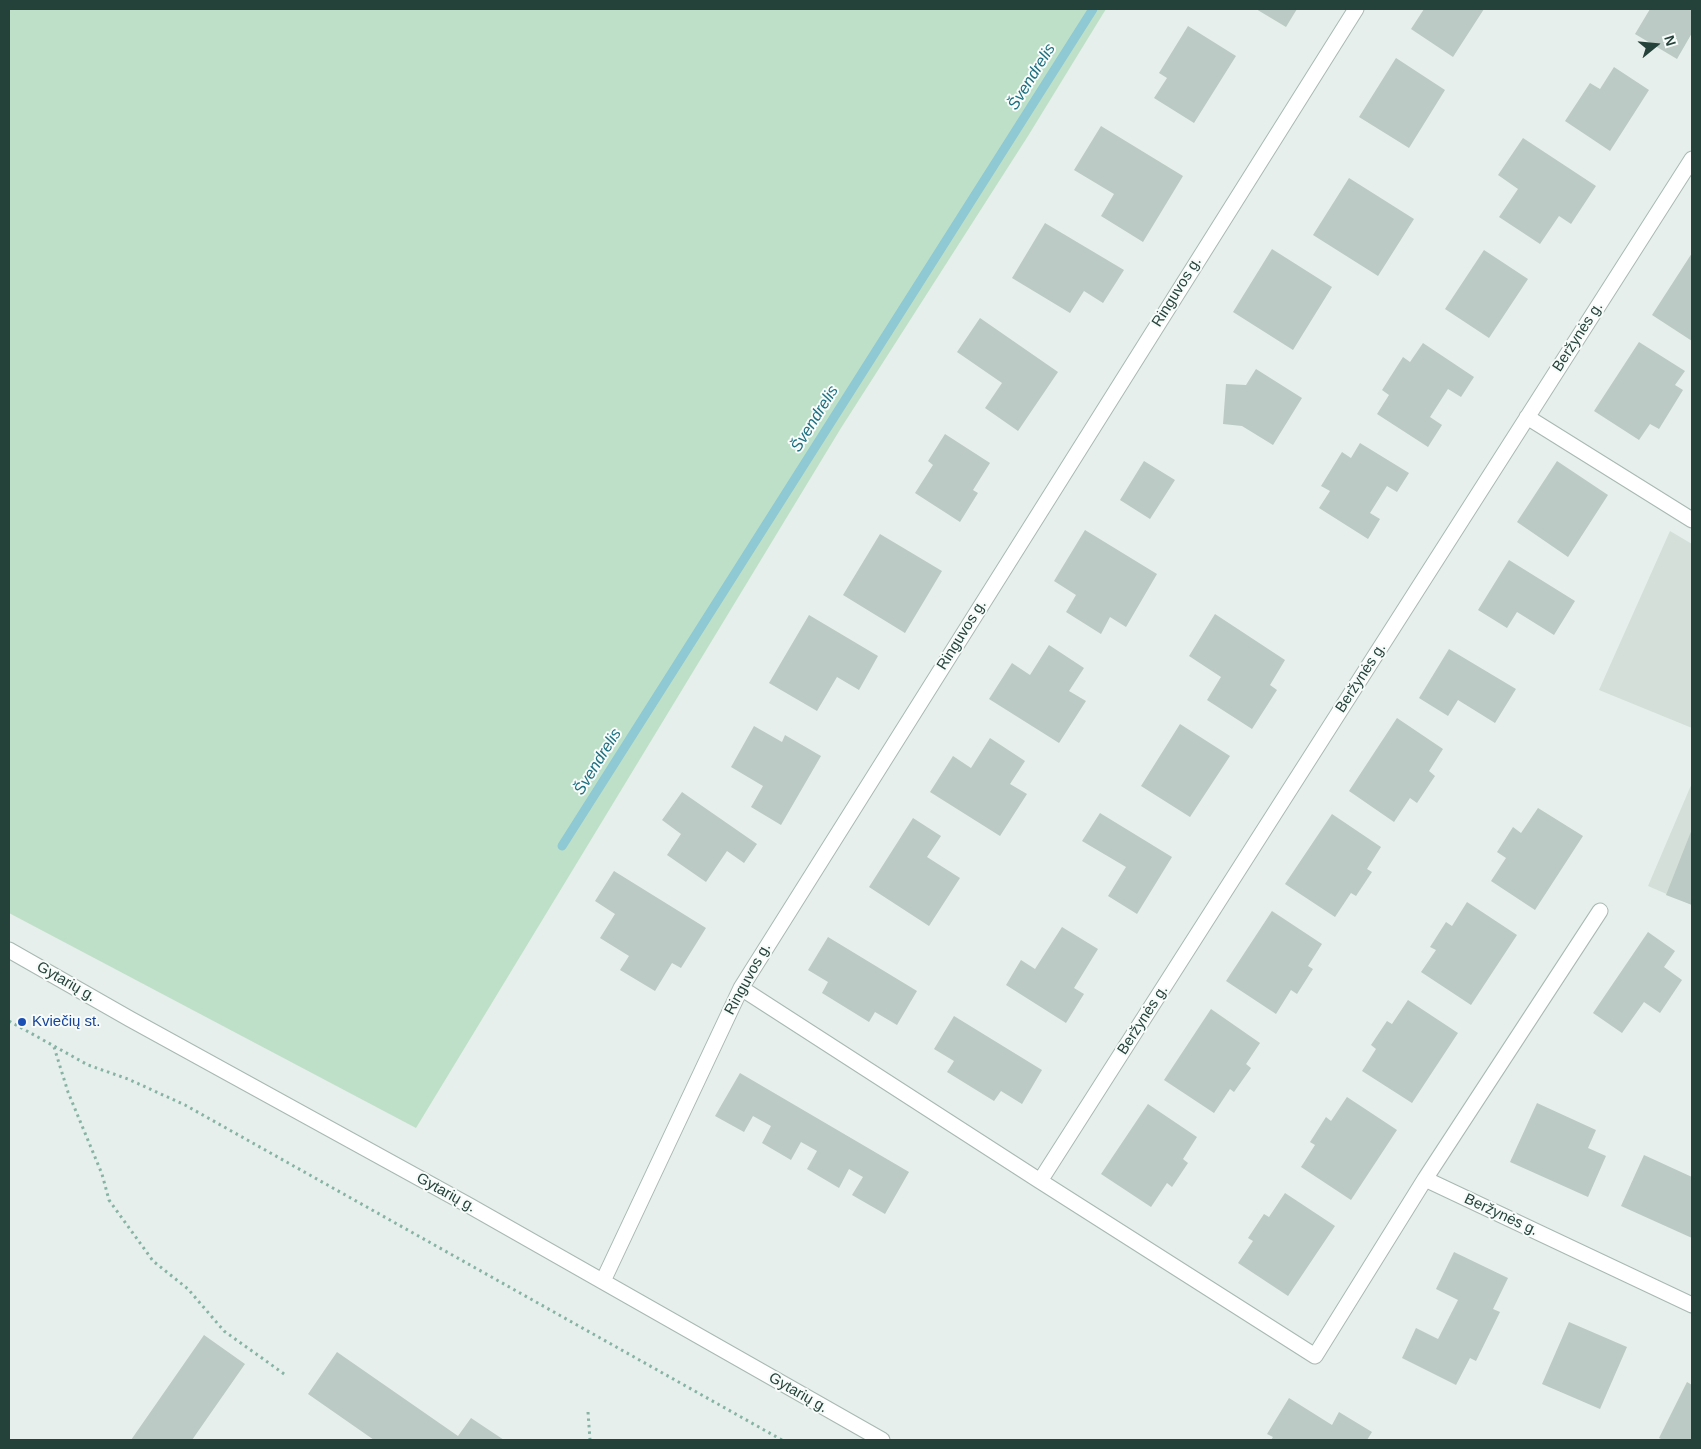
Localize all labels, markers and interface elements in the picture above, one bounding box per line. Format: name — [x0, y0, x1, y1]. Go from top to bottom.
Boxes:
north arrow — [1631, 20, 1681, 70]
text: N — [1661, 33, 1679, 48]
water label: Švendrelis — [1004, 40, 1060, 114]
street label: Ringuvos g. — [1148, 254, 1206, 330]
street label: Beržynės g. — [1549, 299, 1607, 375]
water label: Švendrelis — [787, 382, 843, 456]
street label: Ringuvos g. — [933, 597, 991, 673]
street label: Beržynės g. — [1332, 640, 1390, 716]
water label: Švendrelis — [570, 725, 626, 799]
street label: Ringuvos g. — [721, 940, 775, 1018]
street label: Gytarių g. — [33, 958, 99, 1006]
street label: Beržynės g. — [1114, 982, 1172, 1058]
place label: Kviečių st. — [32, 1013, 100, 1031]
marker: Kviečių st. — [16, 1016, 28, 1028]
street label: Gytarių g. — [413, 1169, 479, 1217]
street label: Beržynės g. — [1461, 1190, 1541, 1240]
street label: Gytarių g. — [765, 1369, 831, 1417]

